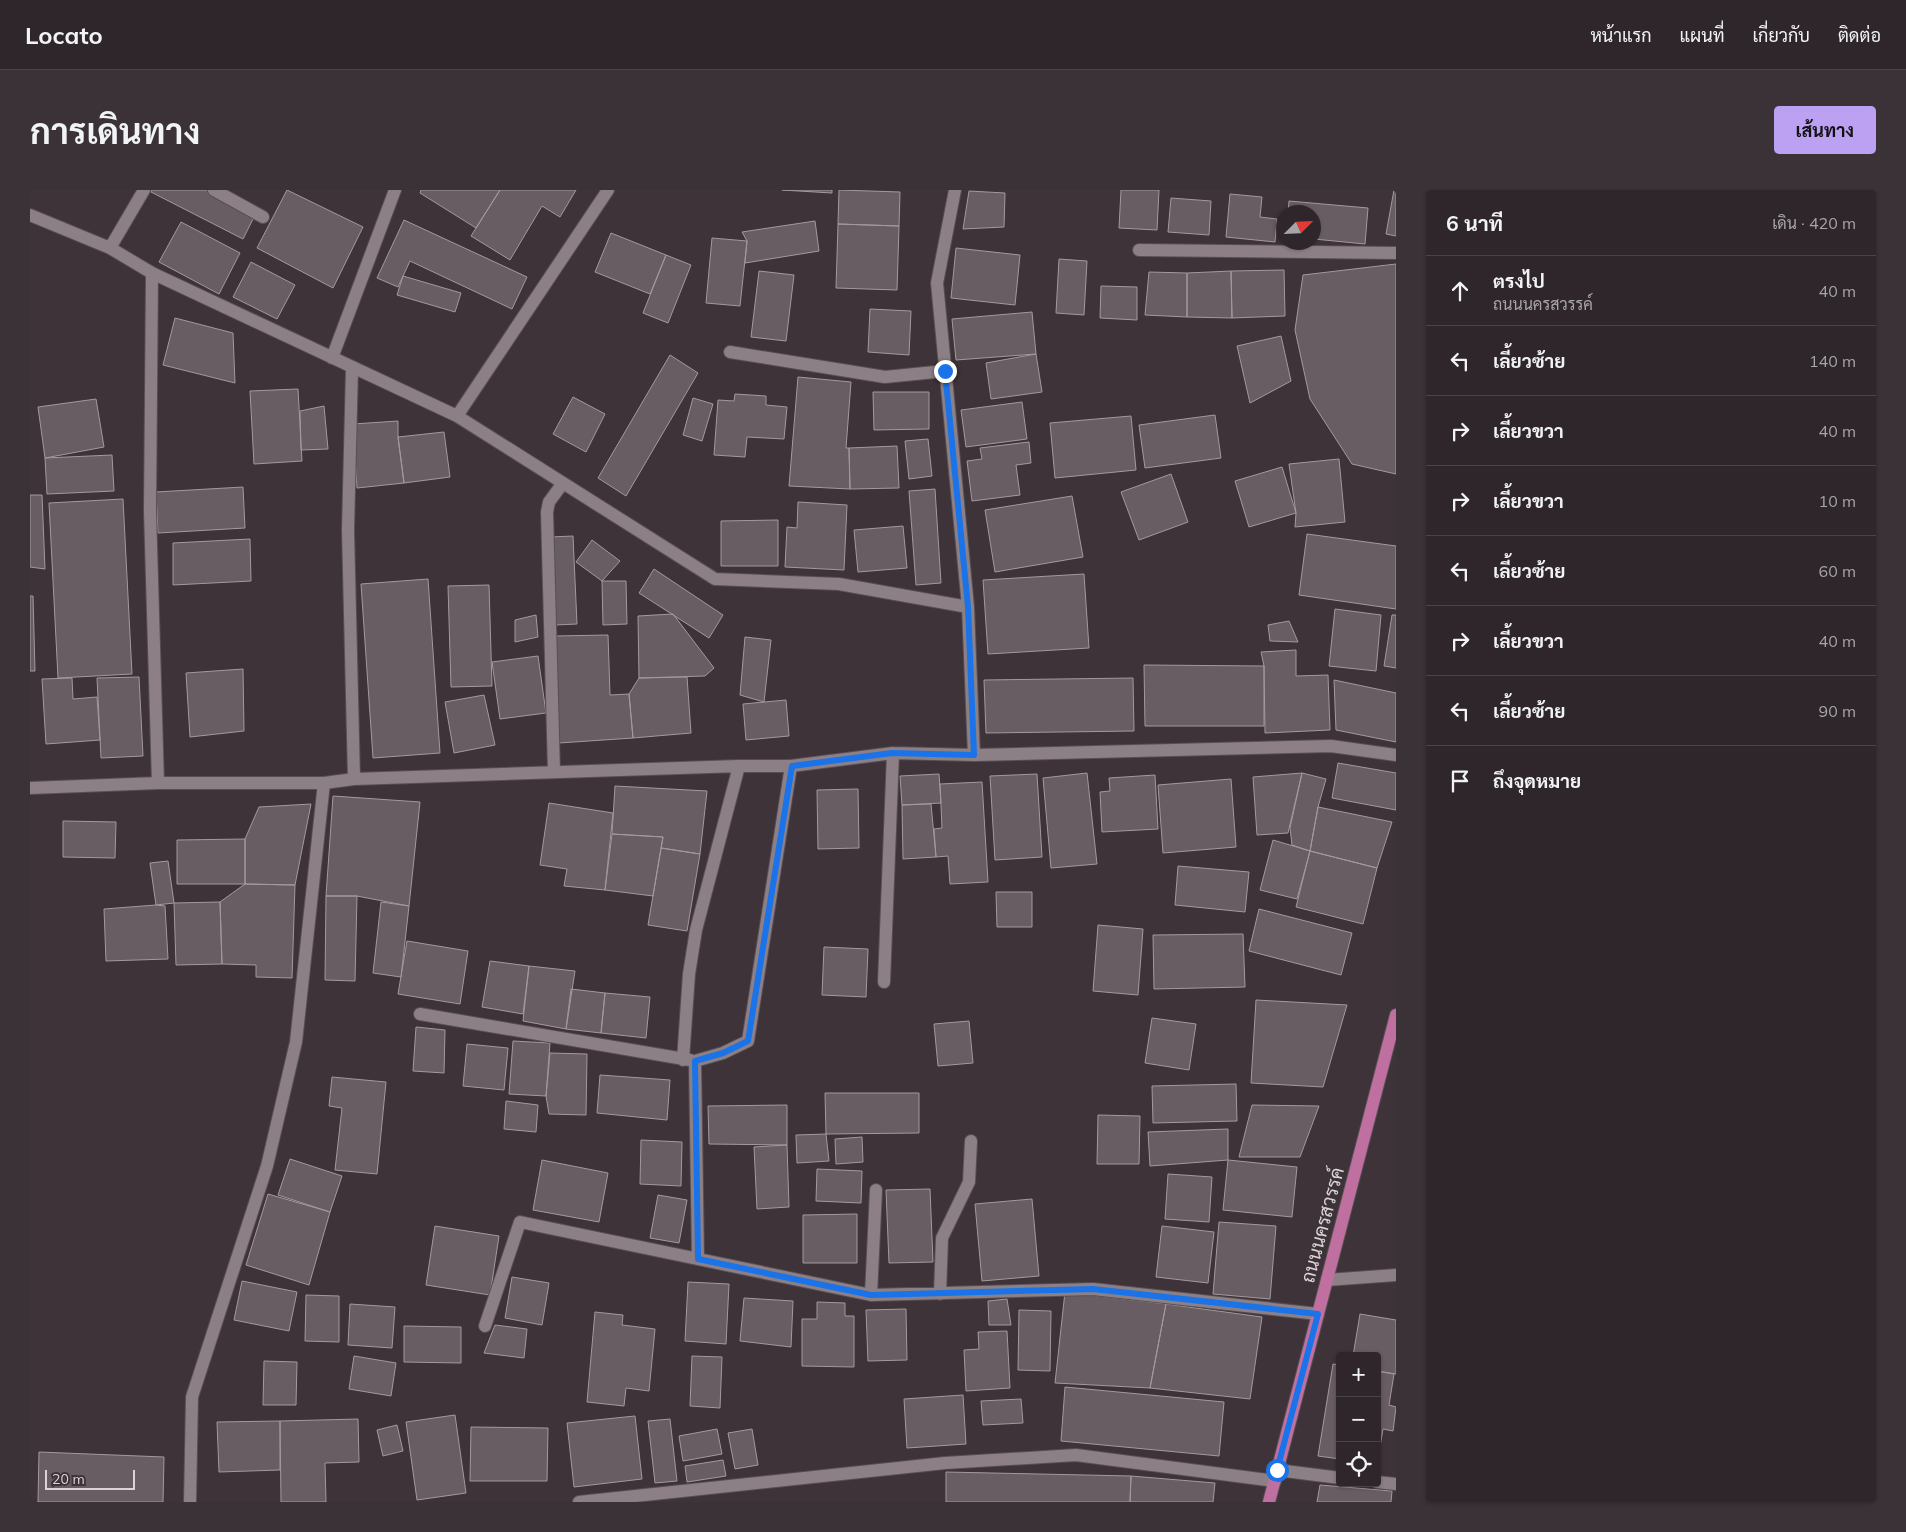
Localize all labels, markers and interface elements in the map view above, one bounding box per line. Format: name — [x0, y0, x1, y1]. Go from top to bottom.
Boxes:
text: Locato — [25, 20, 103, 50]
text: หน้าแรก — [1590, 24, 1652, 47]
text: แผนที่ — [1680, 24, 1724, 47]
text: เกี่ยวกับ — [1752, 24, 1810, 47]
text: ติดต่อ — [1838, 24, 1881, 47]
button: เส้นทาง — [1774, 106, 1876, 154]
text: การเดินทาง — [30, 109, 200, 153]
north arrow — [1276, 205, 1321, 250]
text: 6 นาที — [1446, 210, 1503, 236]
text: เดิน · 420 m — [1772, 213, 1856, 233]
text: ตรงไป — [1493, 269, 1545, 293]
icon: ahead — [1446, 277, 1474, 305]
text: 40 m — [1819, 281, 1856, 301]
text: ถนนนครสวรรค์ — [1493, 294, 1593, 314]
icon: left — [1446, 347, 1474, 375]
text: เลี้ยวซ้าย — [1493, 349, 1565, 373]
text: 140 m — [1809, 351, 1856, 371]
route end — [934, 360, 957, 383]
icon: right — [1446, 417, 1474, 445]
text: เลี้ยวขวา — [1493, 419, 1564, 443]
text: 40 m — [1819, 421, 1856, 441]
icon: right — [1446, 487, 1474, 515]
text: เลี้ยวขวา — [1493, 489, 1564, 513]
text: 10 m — [1819, 491, 1856, 511]
icon: left — [1446, 557, 1474, 585]
text: เลี้ยวซ้าย — [1493, 559, 1565, 583]
text: 60 m — [1819, 561, 1856, 581]
icon: right — [1446, 627, 1474, 655]
text: เลี้ยวขวา — [1493, 629, 1564, 653]
text: 40 m — [1819, 631, 1856, 651]
icon: left — [1446, 697, 1474, 725]
text: เลี้ยวซ้าย — [1493, 699, 1565, 723]
text: 90 m — [1819, 701, 1856, 721]
icon: arrive — [1446, 767, 1474, 795]
text: ถึงจุดหมาย — [1493, 769, 1581, 793]
street label: ถนนนครสวรรค์ — [1295, 1165, 1349, 1285]
map controls — [1336, 1352, 1381, 1487]
button: + — [1336, 1352, 1381, 1397]
button: − — [1336, 1397, 1381, 1442]
button: locate — [1336, 1442, 1381, 1487]
route start — [1266, 1459, 1289, 1482]
scale bar — [45, 1467, 135, 1490]
text: 20 m — [52, 1470, 85, 1488]

